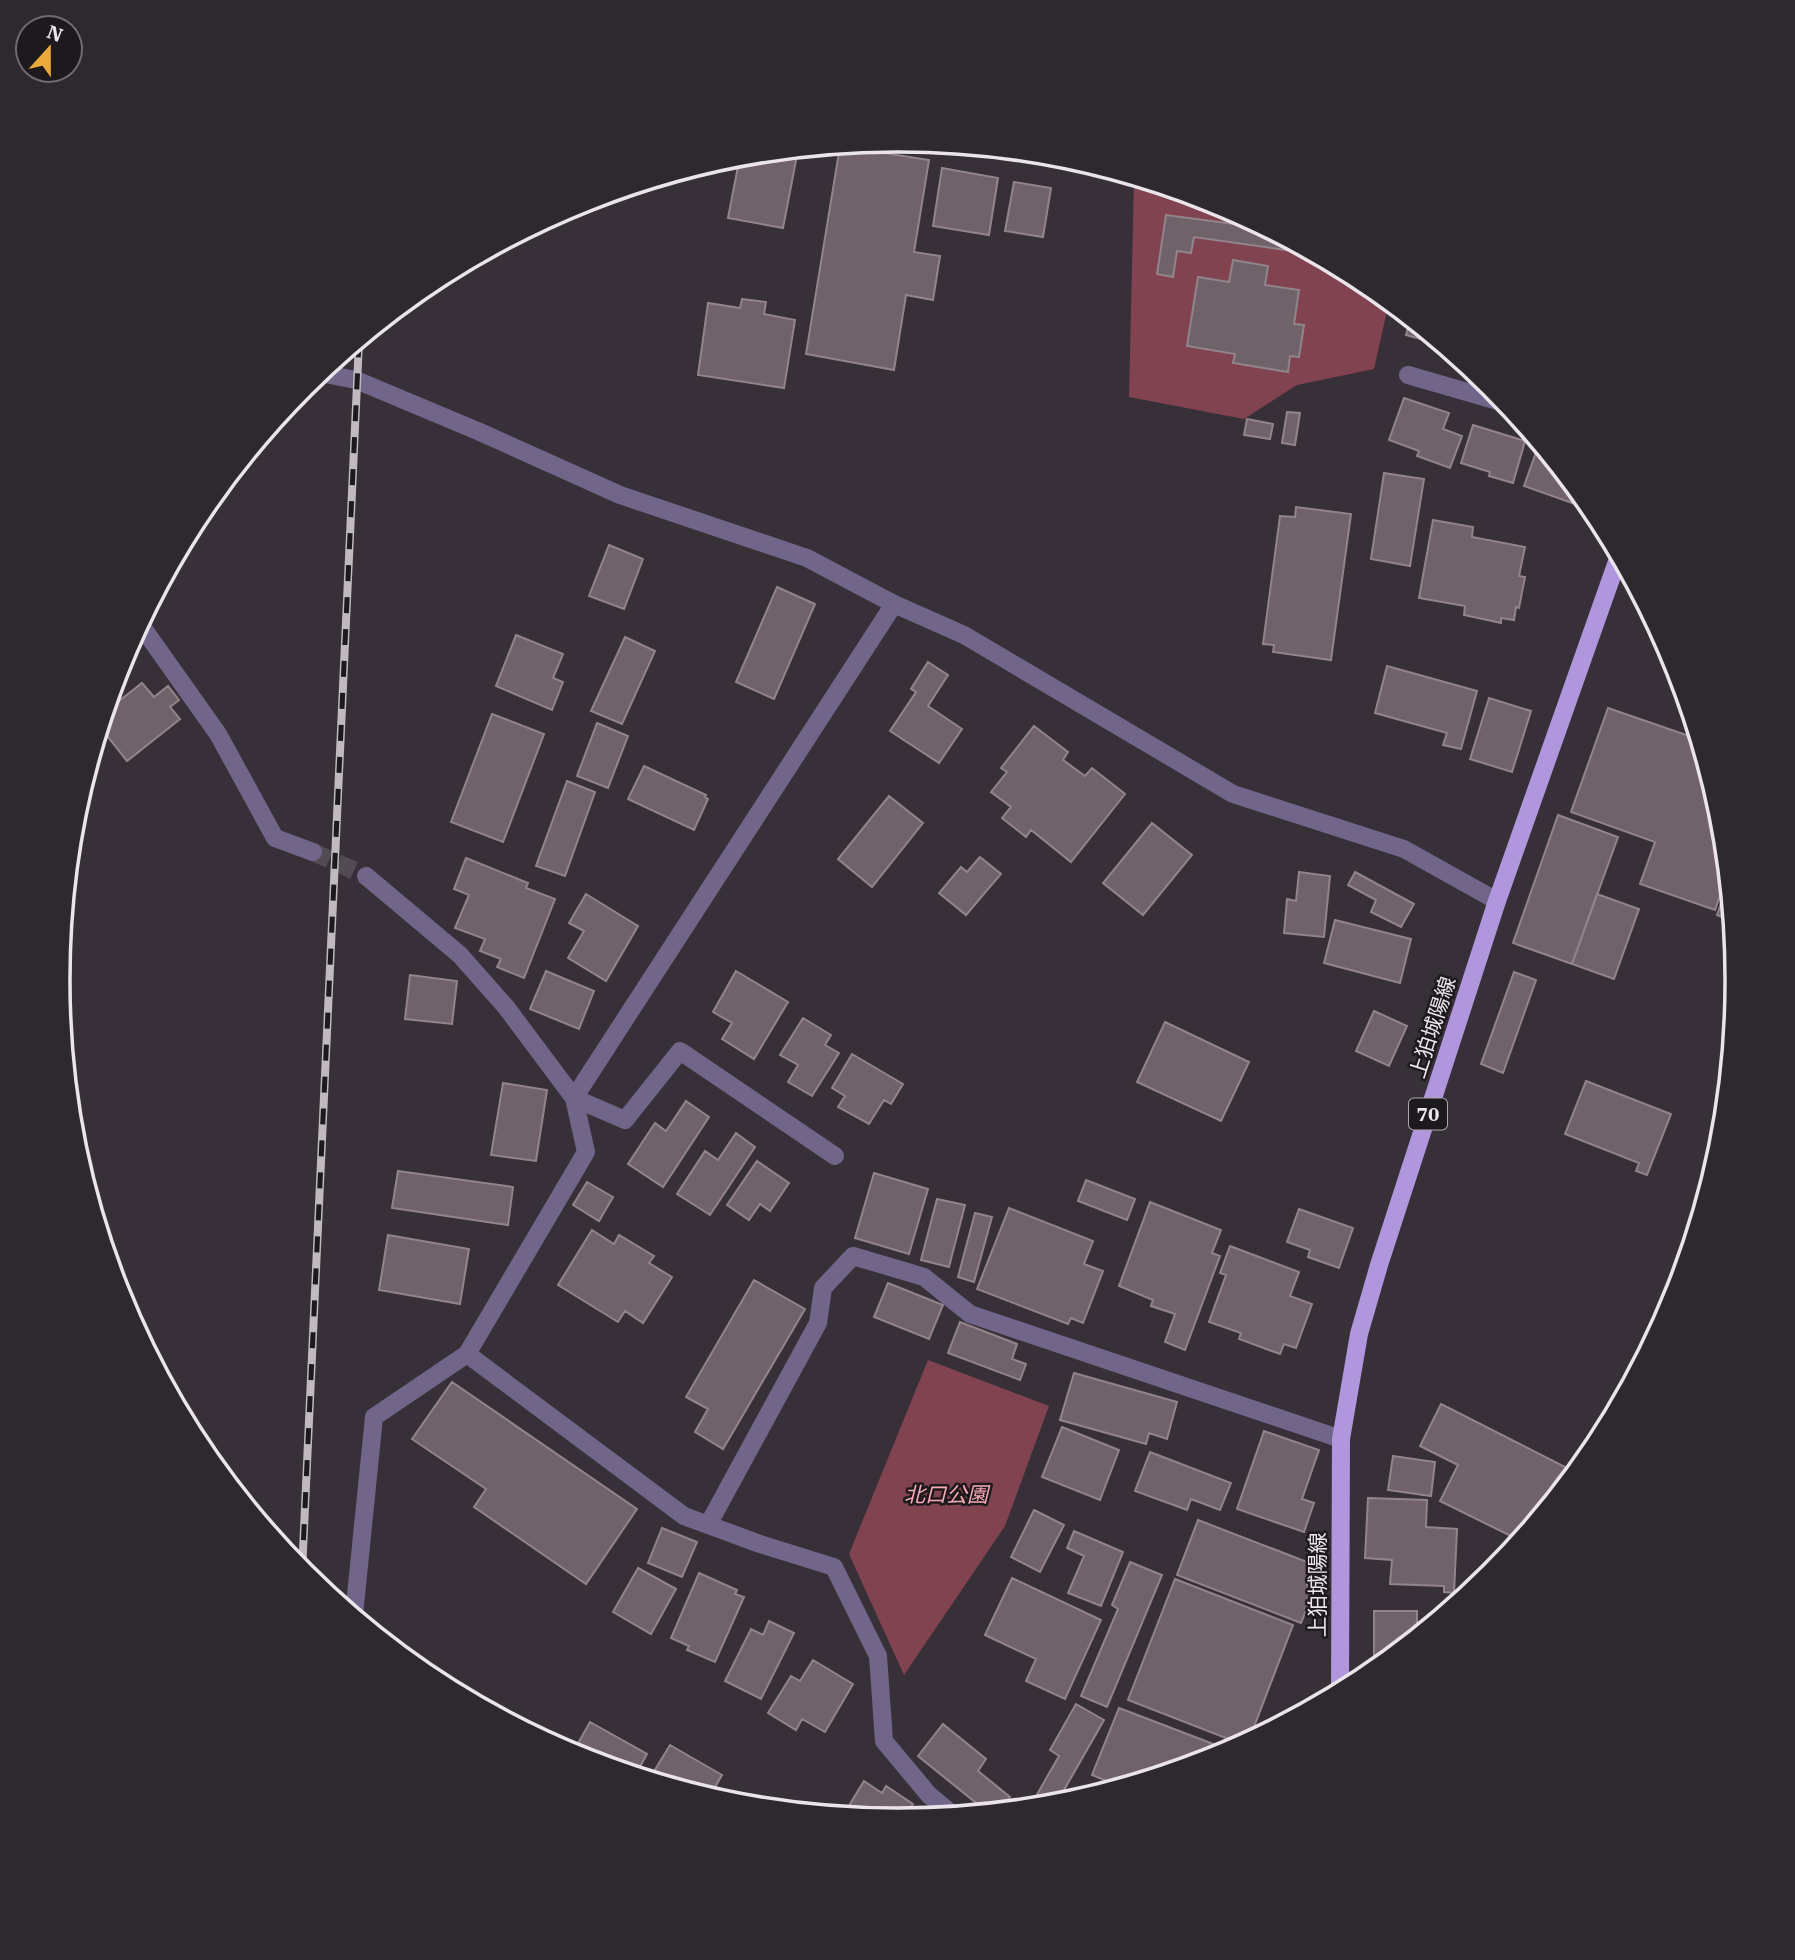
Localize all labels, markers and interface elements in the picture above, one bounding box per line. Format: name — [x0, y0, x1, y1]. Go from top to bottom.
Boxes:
north arrow — [14, 14, 84, 84]
text: N — [44, 19, 66, 47]
street label: 上狛城陽線 — [1402, 973, 1462, 1081]
road number: 70 — [1409, 1098, 1447, 1130]
park label: 北口公園 — [904, 1480, 991, 1508]
street label: 上狛城陽線 — [1303, 1533, 1331, 1638]

